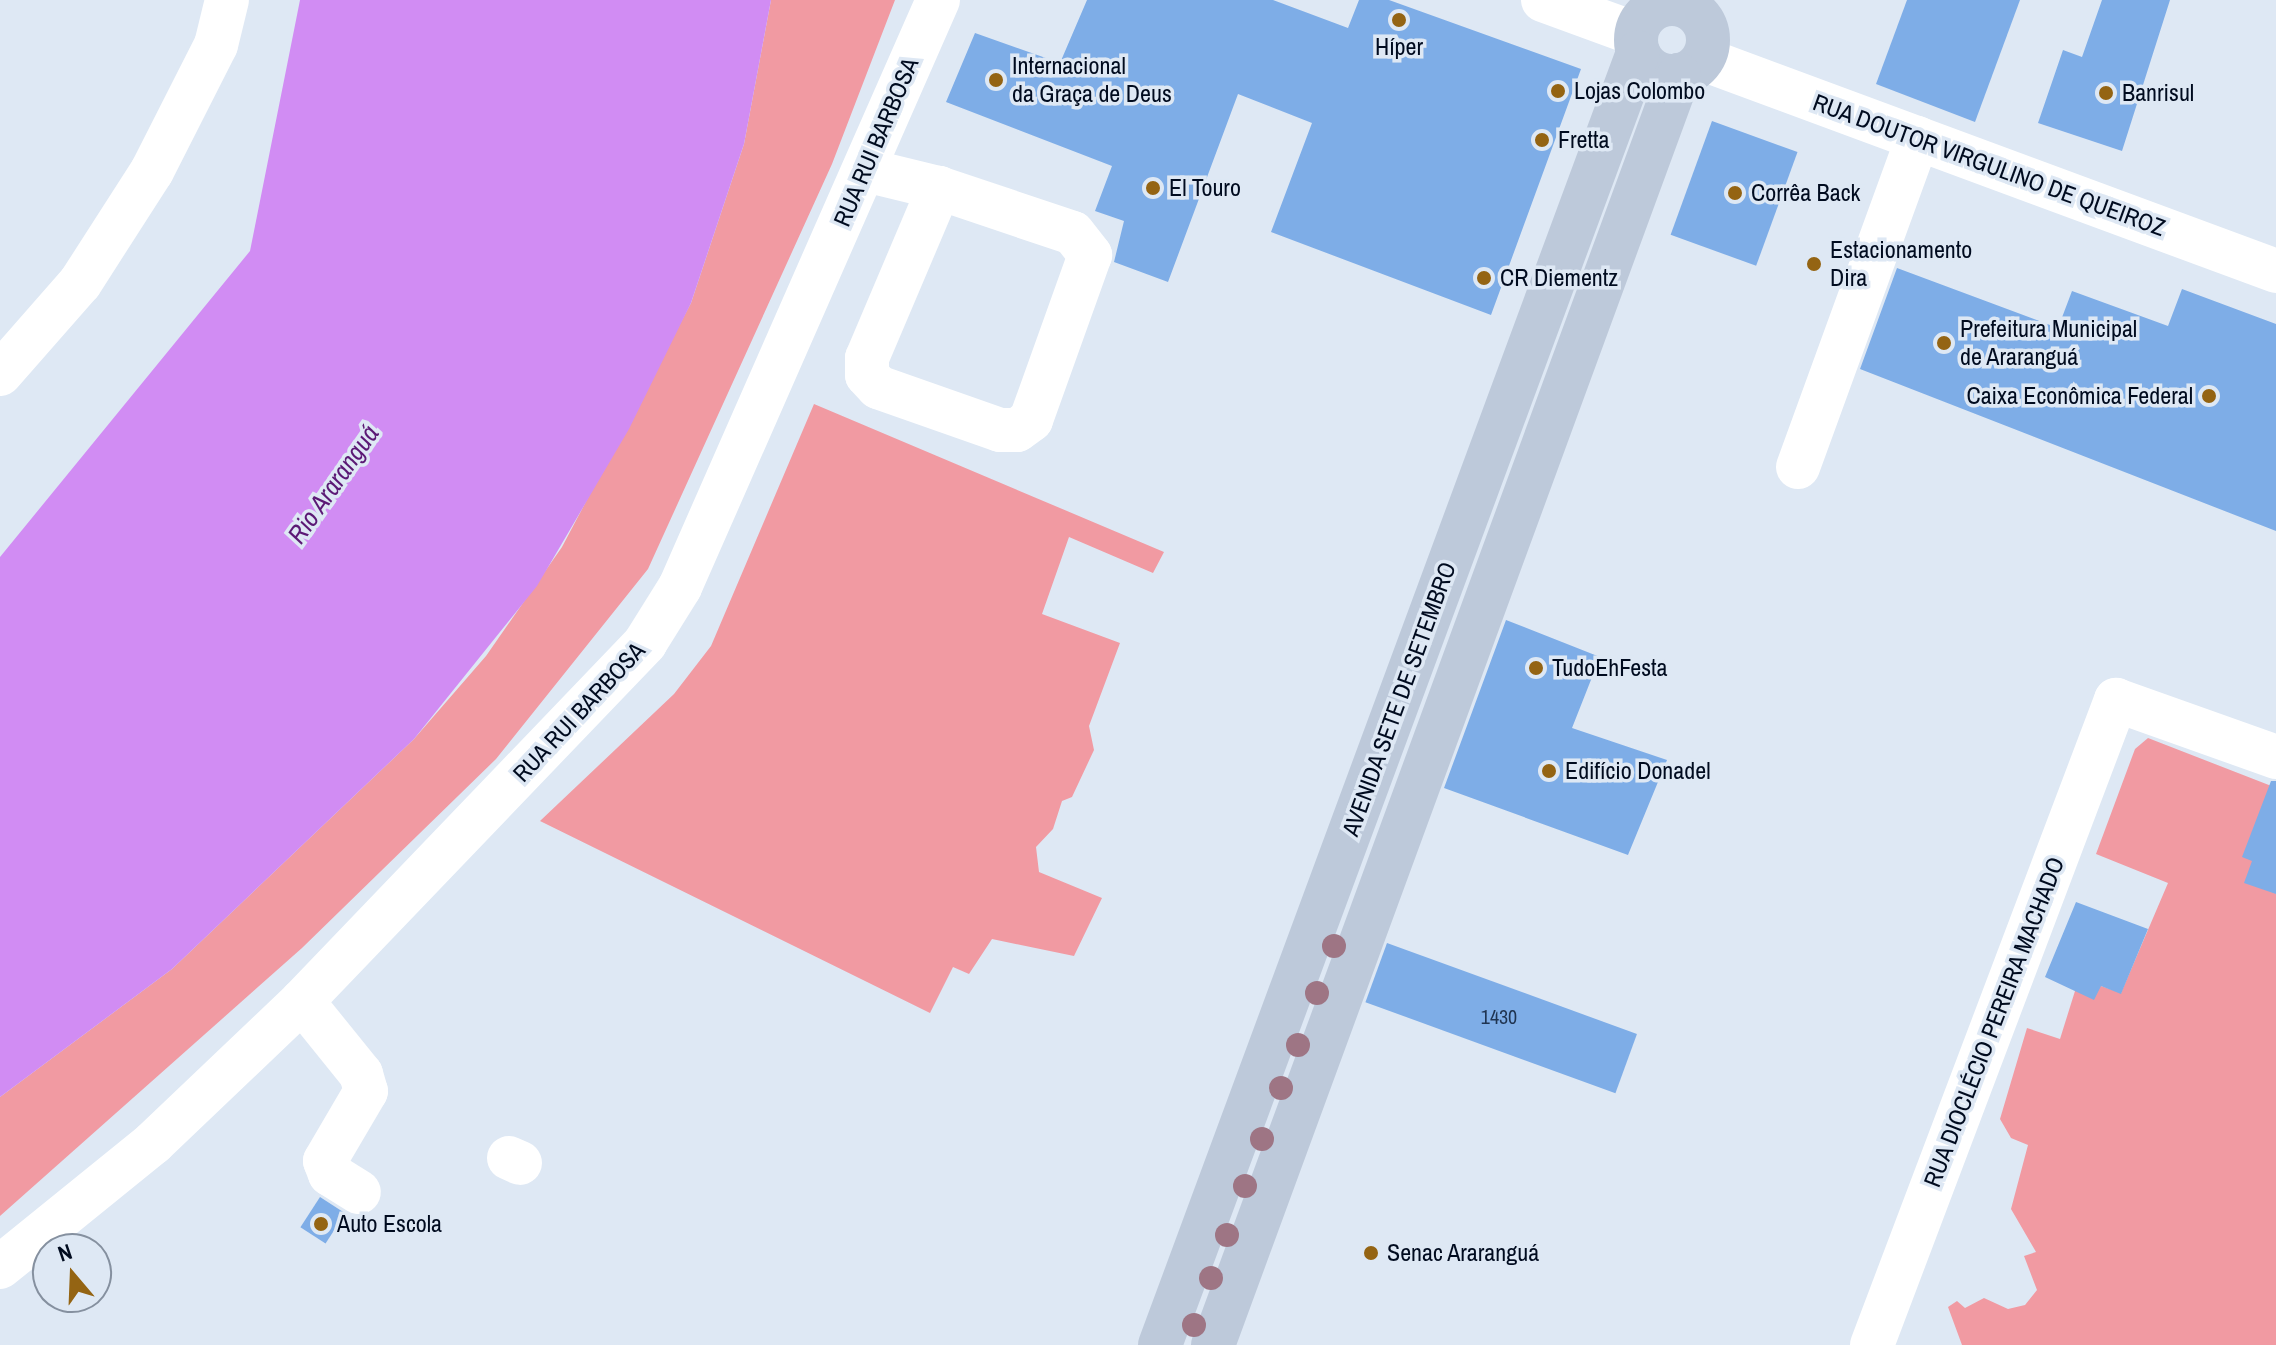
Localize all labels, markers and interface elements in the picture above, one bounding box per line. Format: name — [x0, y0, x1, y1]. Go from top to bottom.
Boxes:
marker: Híper — [1390, 11, 1408, 29]
place label: Híper — [1375, 33, 1423, 61]
place label: Internacional da Graça de Deus — [1012, 52, 1172, 108]
street label: RUA RUI BARBOSA — [827, 53, 925, 231]
marker: Internacional da Graça de Deus — [987, 71, 1005, 89]
place label: Lojas Colombo — [1574, 77, 1705, 105]
place label: Banrisul — [2122, 79, 2194, 107]
marker: Lojas Colombo — [1549, 82, 1567, 100]
marker: Banrisul — [2097, 84, 2115, 102]
street label: RUA DOUTOR VIRGULINO DE QUEIROZ — [1809, 88, 2169, 242]
place label: Fretta — [1558, 126, 1609, 154]
marker: Fretta — [1533, 131, 1551, 149]
place label: El Touro — [1169, 174, 1241, 202]
marker: El Touro — [1144, 179, 1162, 197]
place label: Corrêa Back — [1751, 179, 1860, 207]
marker: Corrêa Back — [1726, 184, 1744, 202]
place label: Estacionamento Dira — [1830, 236, 1972, 292]
marker: Estacionamento Dira — [1805, 255, 1823, 273]
place label: CR Diementz — [1500, 264, 1618, 292]
marker: CR Diementz — [1475, 269, 1493, 287]
place label: Prefeitura Municipal de Araranguá — [1960, 315, 2137, 371]
marker: Prefeitura Municipal de Araranguá — [1935, 334, 1953, 352]
place label: Caixa Econômica Federal — [1966, 382, 2193, 410]
marker: Caixa Econômica Federal — [2200, 387, 2218, 405]
water label: Rio Araranguá — [280, 418, 386, 550]
street label: AVENIDA SETE DE SETEMBRO — [1336, 558, 1462, 840]
street label: RUA RUI BARBOSA — [507, 636, 651, 788]
place label: TudoEhFesta — [1552, 654, 1668, 682]
marker: TudoEhFesta — [1527, 659, 1545, 677]
place label: Edifício Donadel — [1565, 757, 1711, 785]
marker: Edifício Donadel — [1540, 762, 1558, 780]
street label: RUA DIOCLÉCIO PEREIRA MACHADO — [1917, 852, 2071, 1192]
house number: 1430 — [1481, 1004, 1517, 1028]
place label: Auto Escola — [337, 1210, 442, 1238]
marker: Auto Escola — [312, 1215, 330, 1233]
north arrow — [32, 1233, 112, 1313]
text: N — [54, 1236, 76, 1269]
place label: Senac Araranguá — [1387, 1239, 1540, 1267]
marker: Senac Araranguá — [1362, 1244, 1380, 1262]

